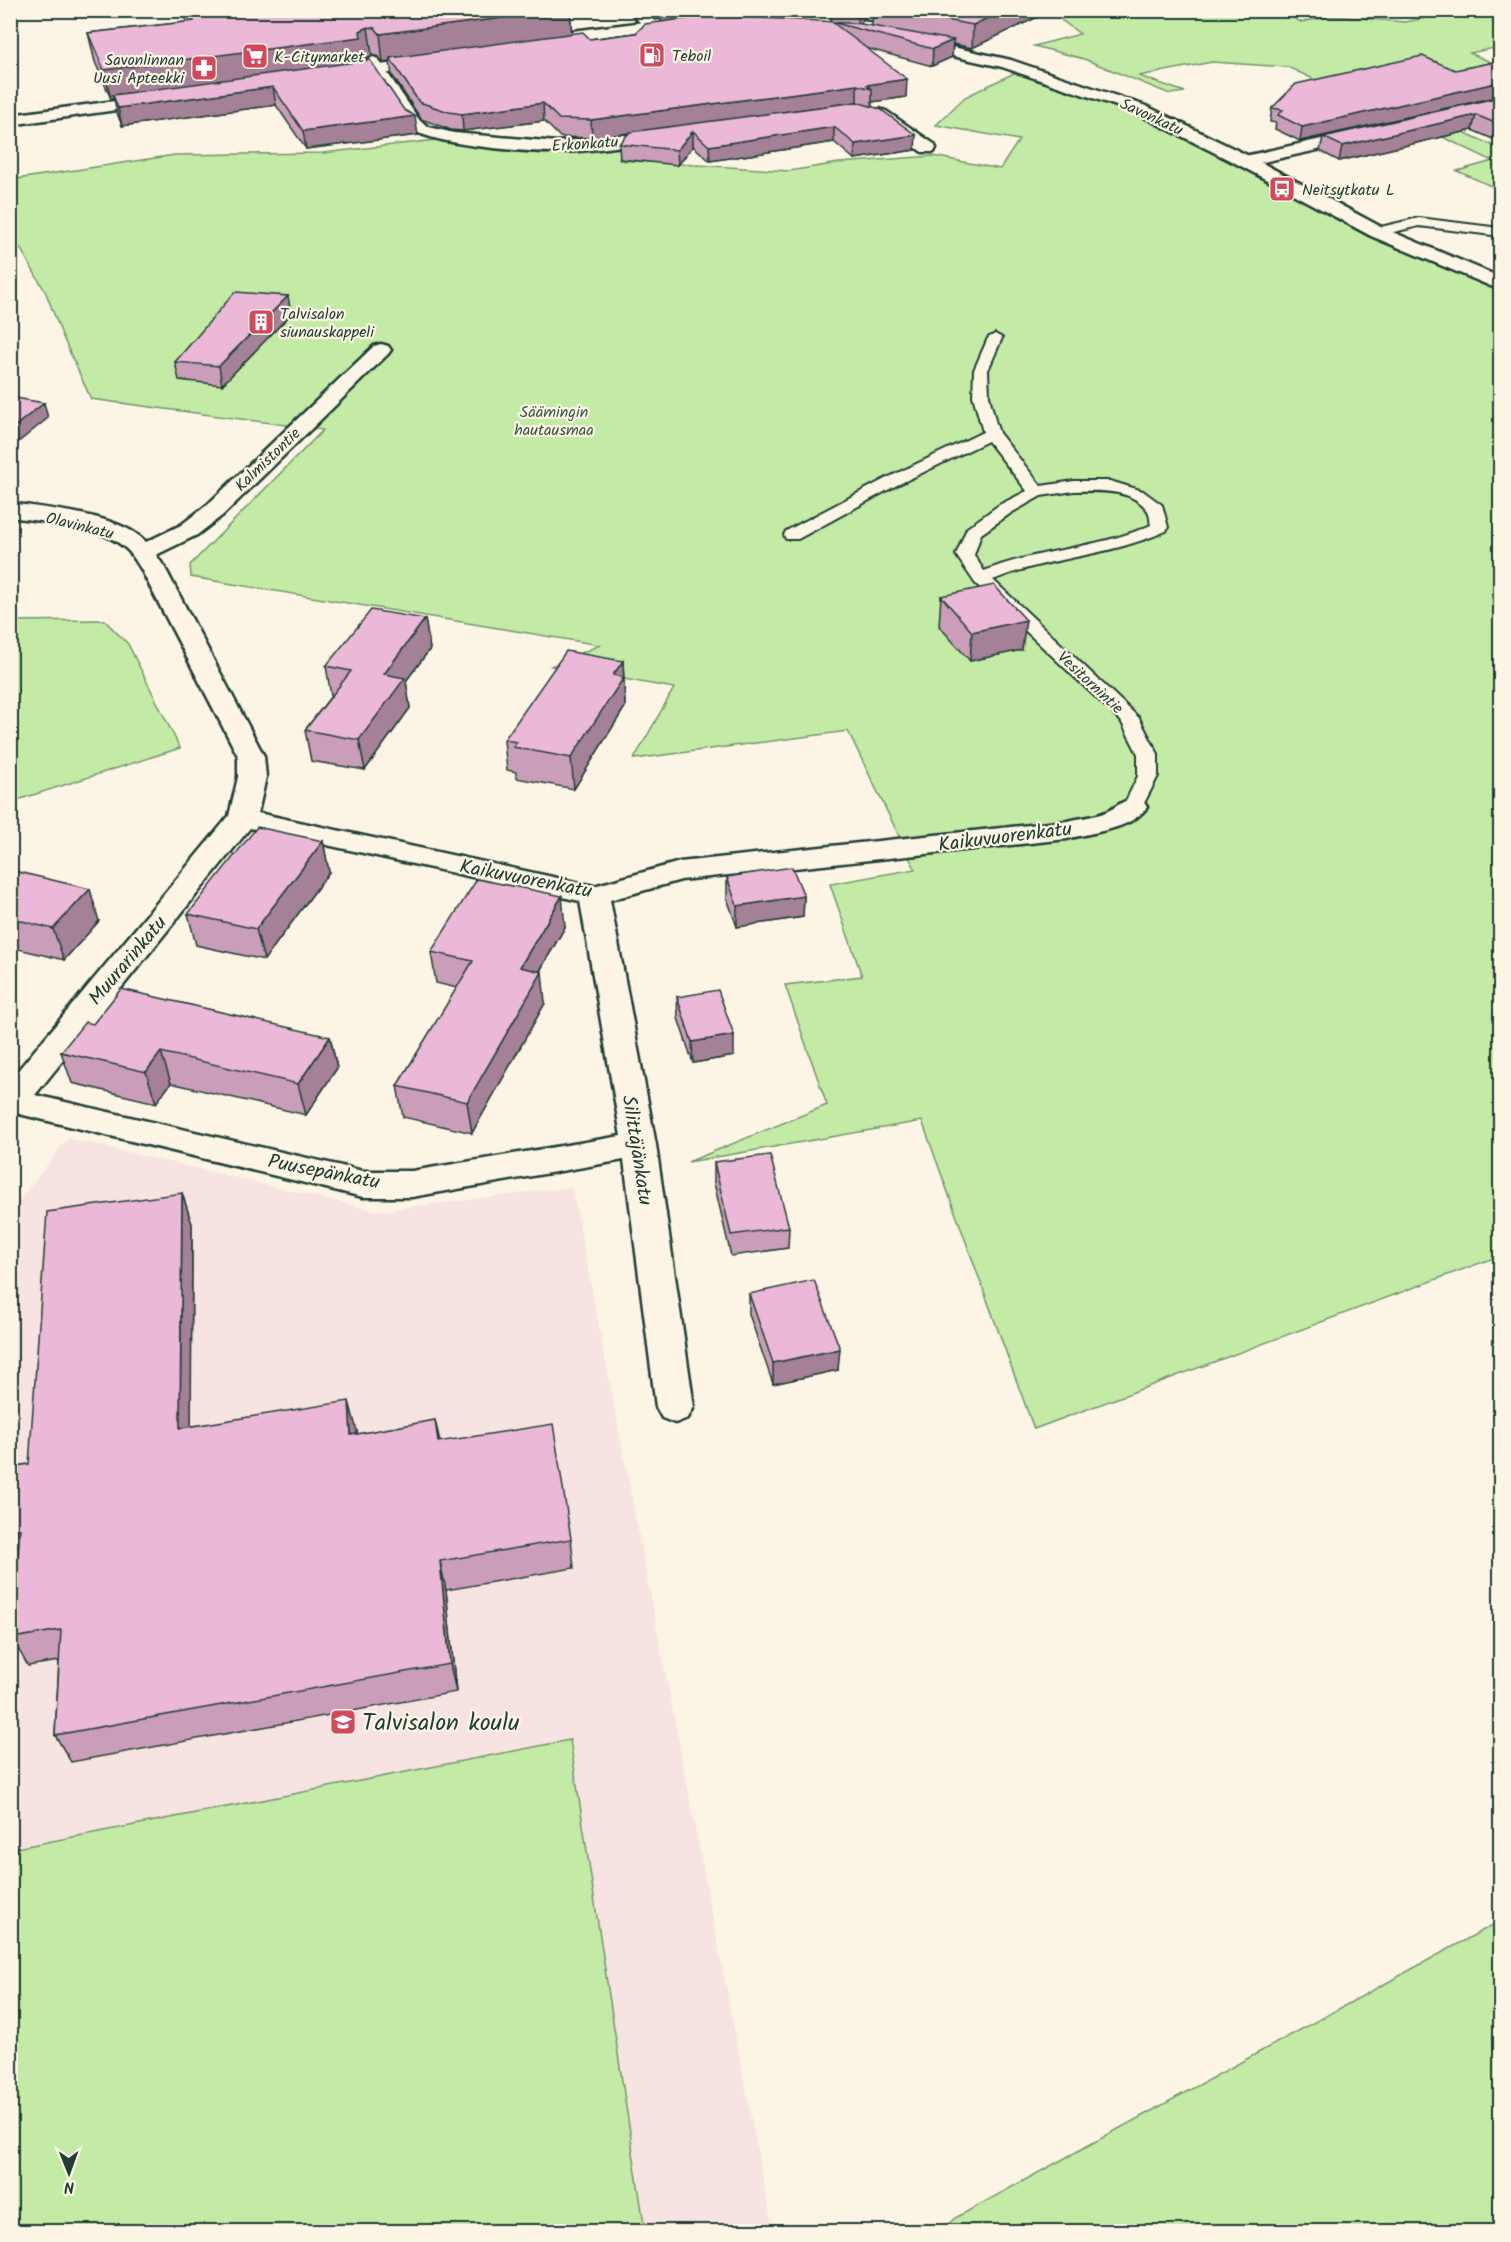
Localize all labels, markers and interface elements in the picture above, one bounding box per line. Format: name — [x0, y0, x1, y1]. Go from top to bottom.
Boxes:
fuel station icon: Teboil — [637, 40, 667, 70]
supermarket icon: K-Citymarket — [240, 41, 270, 71]
place label: Teboil — [672, 44, 711, 69]
place label: K-Citymarket — [274, 45, 365, 70]
place label: Savonlinnan Uusi Apteekki — [93, 48, 185, 91]
pharmacy icon: Savonlinnan Uusi Apteekki — [189, 53, 219, 83]
street label: Savonkatu — [1116, 92, 1187, 143]
street label: Erkonkatu — [551, 130, 620, 159]
bus stop icon: Neitsytkatu L — [1267, 174, 1297, 204]
place label: Neitsytkatu L — [1302, 178, 1395, 203]
place label: Talvisalon siunauskappeli — [280, 302, 375, 345]
building icon: Talvisalon siunauskappeli — [246, 307, 276, 337]
park label: Säämingin hautausmaa — [514, 400, 594, 443]
street label: Kalmistontie — [229, 422, 307, 498]
street label: Olavinkatu — [43, 506, 117, 547]
street label: Vesitornintie — [1051, 646, 1129, 721]
street label: Kaikuvuorenkatu — [937, 814, 1074, 862]
street label: Kaikuvuorenkatu — [457, 851, 595, 909]
street label: Muurarinkatu — [81, 909, 176, 1013]
street label: Silittäjänkatu — [612, 1093, 661, 1208]
street label: Puusepänkatu — [265, 1146, 383, 1200]
place label: Talvisalon koulu — [362, 1704, 520, 1743]
school or university icon: Talvisalon koulu — [328, 1707, 358, 1737]
north arrow — [39, 2143, 99, 2203]
text: N — [64, 2174, 75, 2199]

